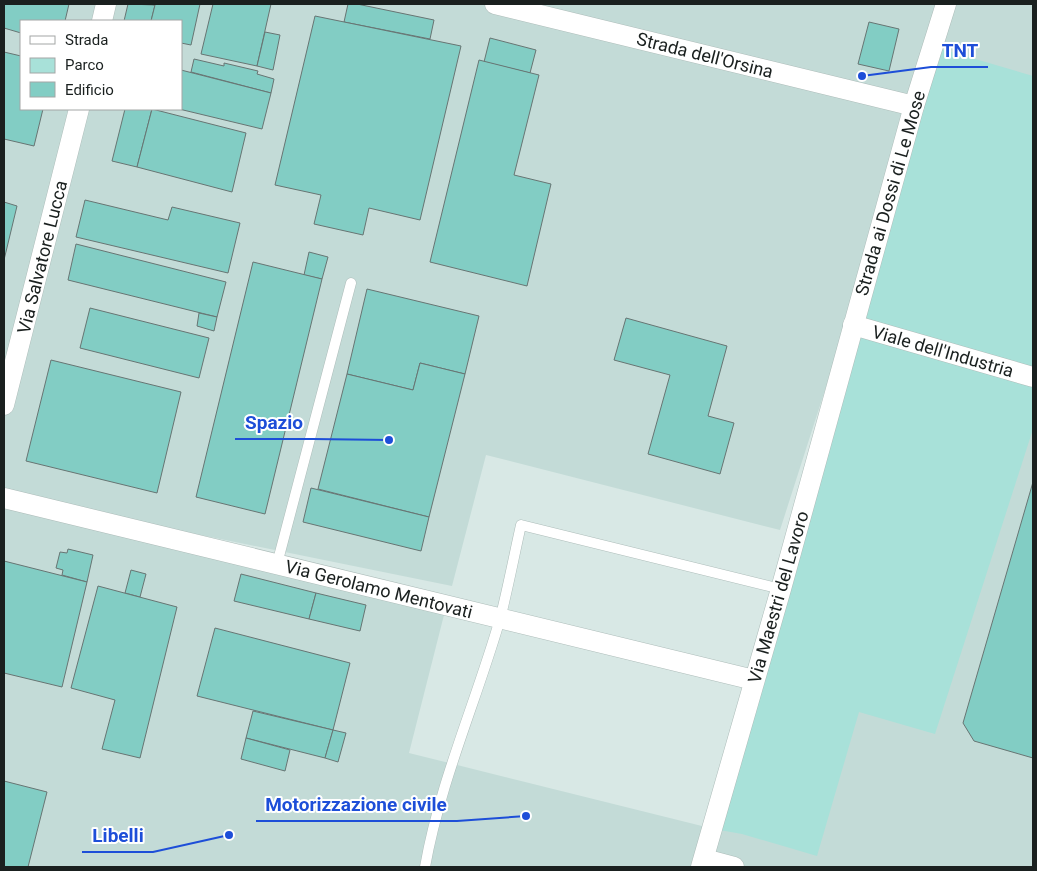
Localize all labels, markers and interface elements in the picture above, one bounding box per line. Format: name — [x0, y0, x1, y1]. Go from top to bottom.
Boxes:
legend — [20, 20, 182, 110]
street label: Strada dell'Orsina — [635, 28, 775, 82]
text: Strada — [65, 31, 108, 49]
callout: TNT — [931, 33, 988, 67]
text: TNT — [942, 39, 979, 62]
text: Parco — [65, 56, 104, 74]
text: Edificio — [65, 81, 114, 99]
street label: Strada ai Dossi di Le Mose — [851, 88, 929, 298]
street label: Via Salvatore Lucca — [13, 178, 71, 336]
street label: Viale dell'Industria — [870, 321, 1016, 381]
callout: Spazio — [235, 405, 313, 439]
text: Spazio — [245, 411, 303, 434]
street label: Via Maestri del Lavoro — [743, 508, 813, 686]
street label: Via Gerolamo Mentovati — [283, 556, 475, 622]
callout: Motorizzazione civile — [256, 787, 457, 821]
text: Motorizzazione civile — [265, 793, 447, 816]
callout: Libelli — [82, 818, 153, 852]
text: Libelli — [92, 824, 144, 847]

